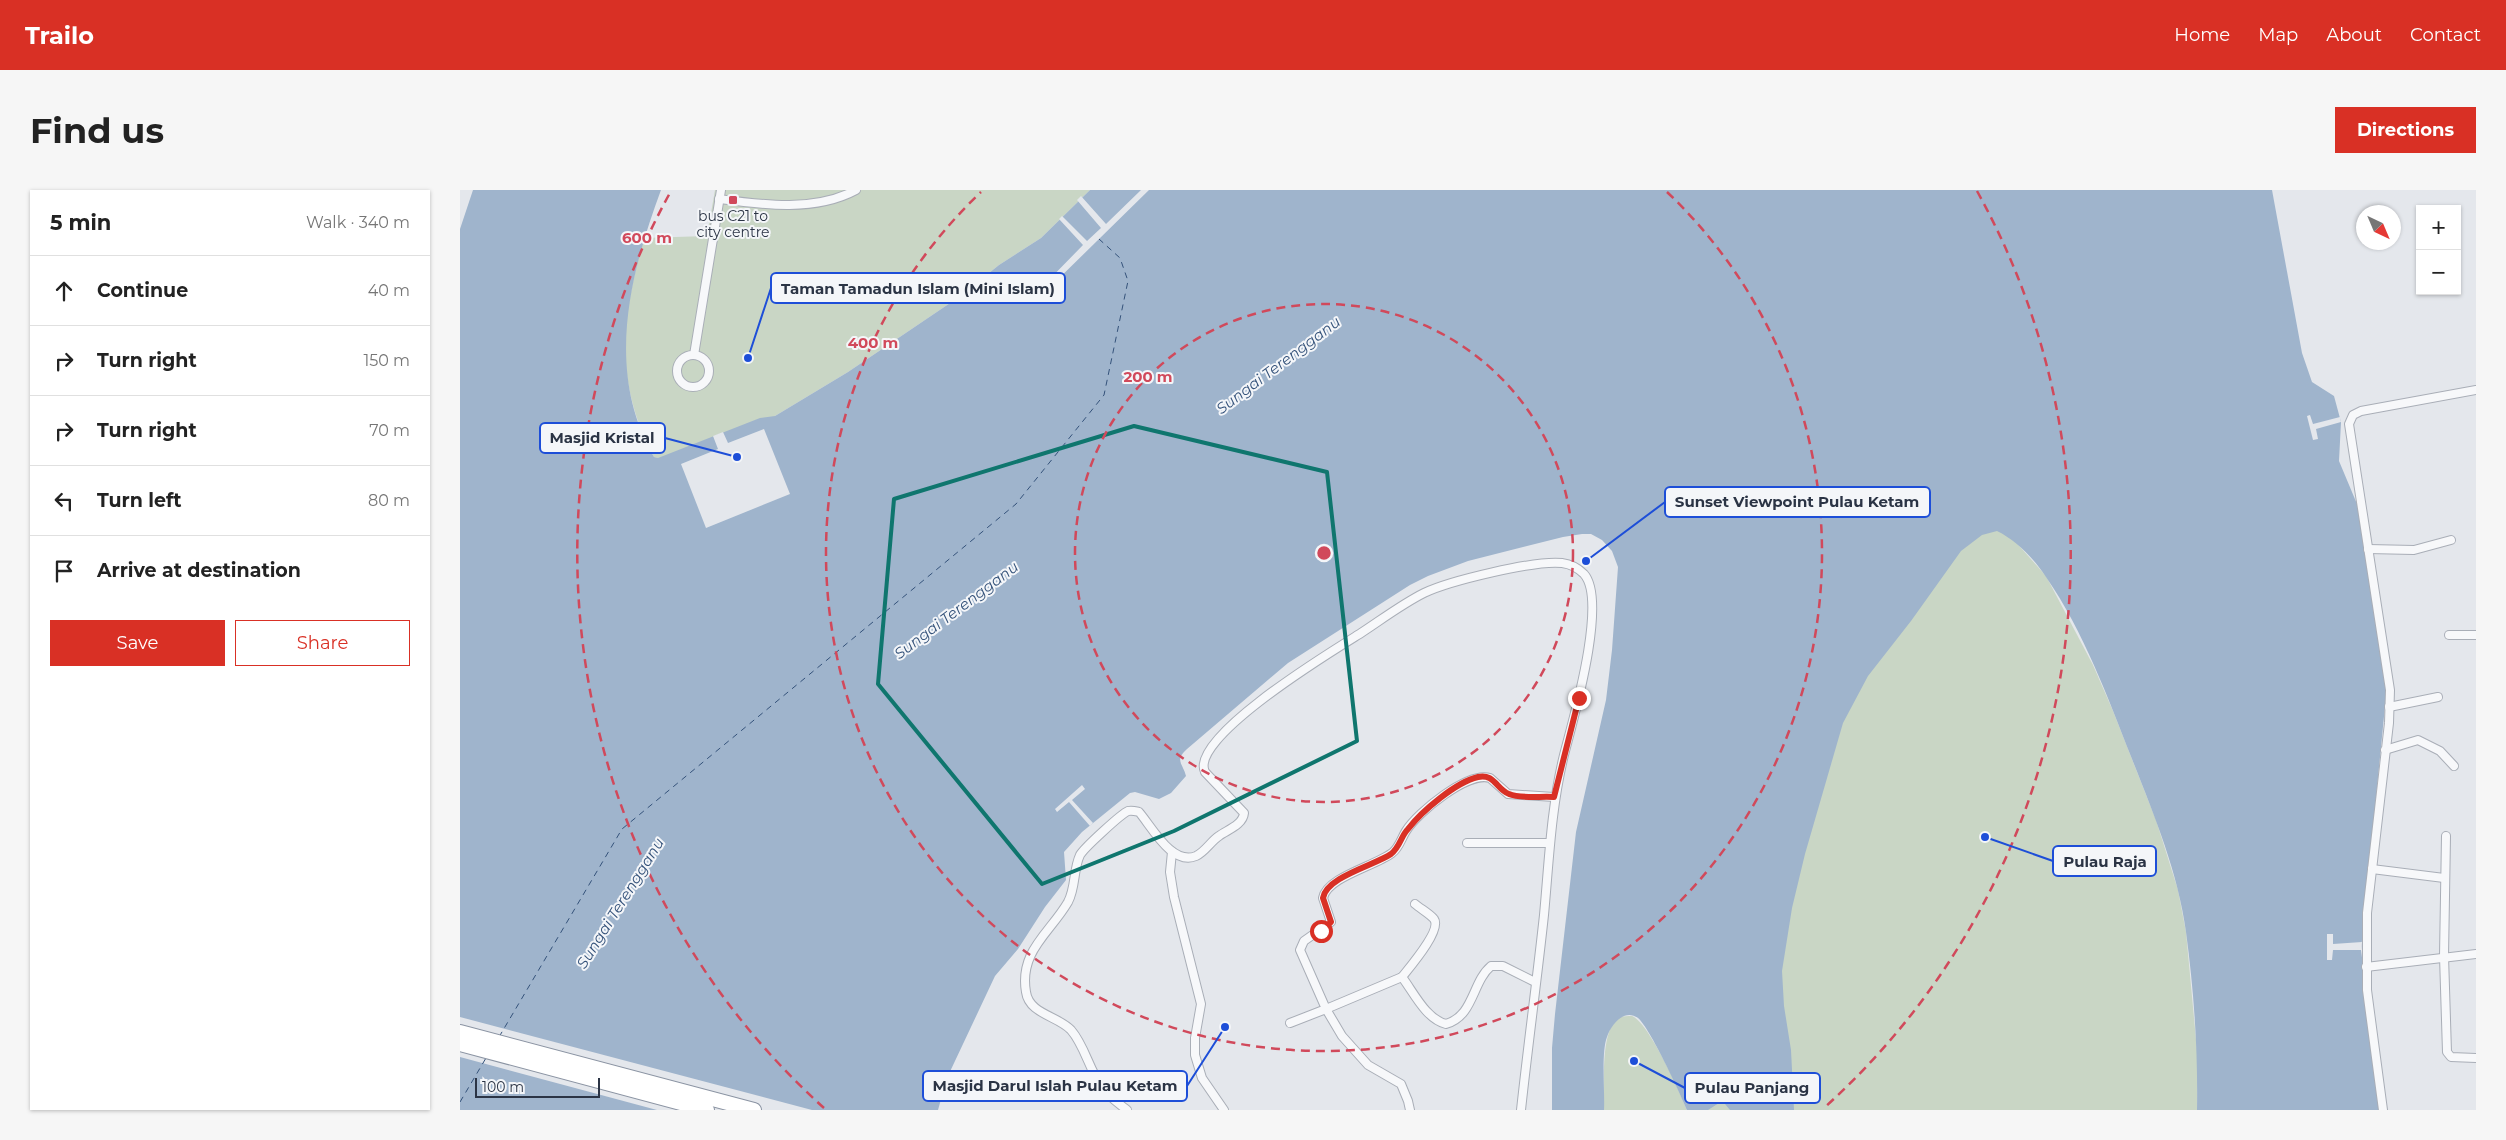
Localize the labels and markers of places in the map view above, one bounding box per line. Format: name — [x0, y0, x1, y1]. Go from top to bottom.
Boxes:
marker: bus C21 to city centre — [727, 194, 739, 206]
place label: bus C21 to city centre — [696, 207, 770, 241]
callout: Taman Tamadun Islam (Mini Islam) — [771, 273, 1065, 303]
callout: Masjid Kristal — [540, 423, 665, 453]
callout: Sunset Viewpoint Pulau Ketam — [1665, 487, 1930, 517]
centre of rings — [1315, 544, 1333, 562]
callout: Pulau Raja — [2053, 846, 2156, 876]
callout: Masjid Darul Islah Pulau Ketam — [923, 1071, 1187, 1101]
callout: Pulau Panjang — [1685, 1073, 1820, 1103]

